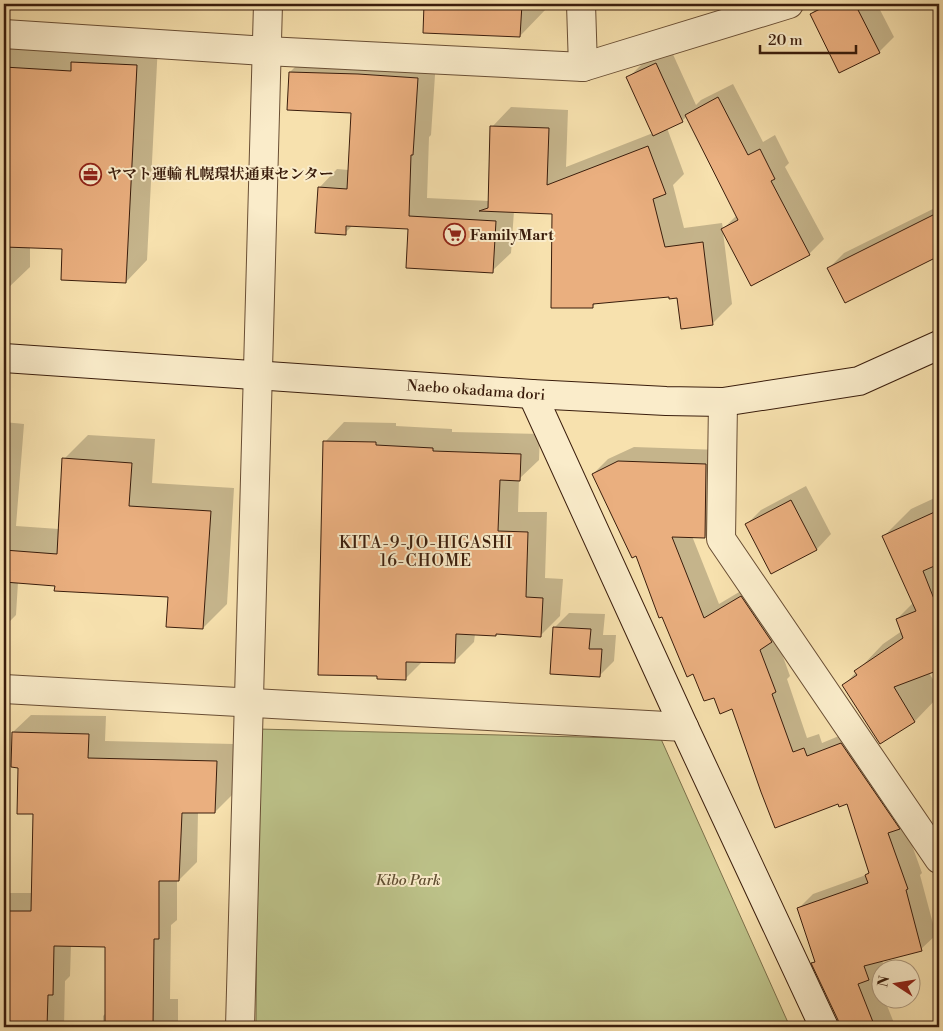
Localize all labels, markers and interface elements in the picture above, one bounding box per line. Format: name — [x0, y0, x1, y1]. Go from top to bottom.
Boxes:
scale bar — [760, 22, 857, 54]
text: 20 m — [768, 31, 803, 50]
office icon: ヤマト運輸 札幌環状通東センター — [79, 162, 103, 186]
place label: ヤマト運輸 札幌環状通東センター — [107, 165, 334, 184]
supermarket icon: FamilyMart — [442, 223, 466, 247]
place label: FamilyMart — [470, 226, 554, 245]
street label: Naebo okadama dori — [406, 376, 546, 405]
district label: KITA-9-JO-HIGASHI 16-CHOME — [339, 533, 513, 571]
park label: Kibo Park — [376, 871, 441, 890]
north arrow — [870, 958, 920, 1008]
text: N — [874, 974, 894, 989]

